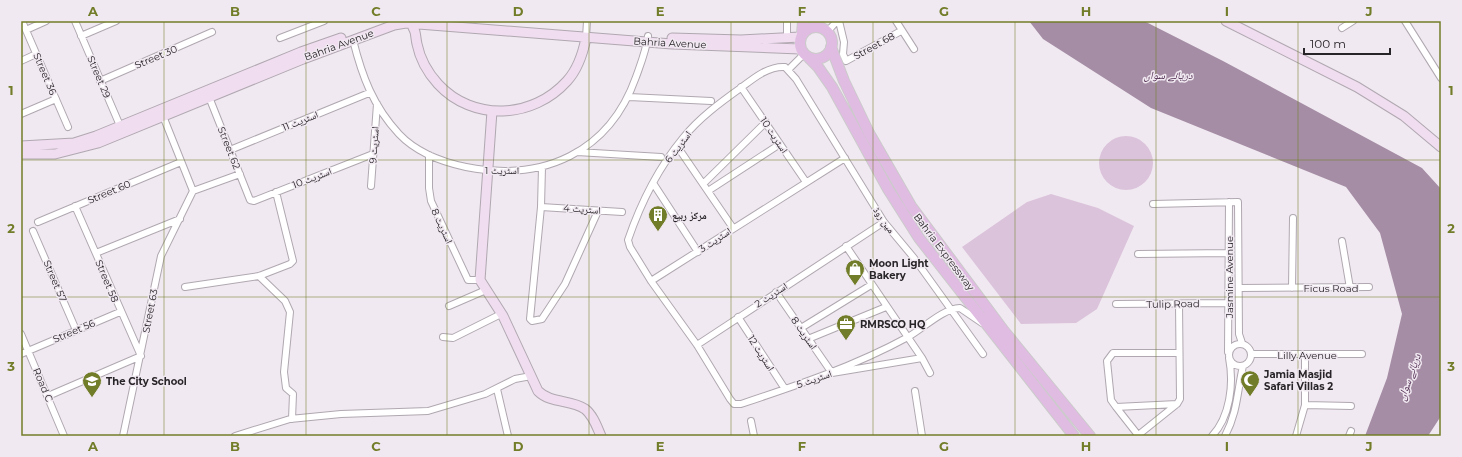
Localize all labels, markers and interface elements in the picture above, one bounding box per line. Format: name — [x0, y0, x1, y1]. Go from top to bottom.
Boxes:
text: A — [87, 3, 99, 19]
text: B — [230, 3, 240, 19]
text: C — [371, 3, 381, 19]
text: D — [513, 3, 524, 19]
text: E — [656, 3, 665, 19]
text: F — [798, 3, 806, 19]
text: G — [939, 3, 949, 19]
text: H — [1081, 3, 1091, 19]
text: I — [1225, 3, 1229, 19]
text: J — [1364, 3, 1373, 19]
street label: Bahria Avenue — [302, 26, 376, 64]
street label: Street 68 — [851, 29, 897, 63]
scale bar — [1304, 30, 1390, 56]
street label: Bahria Avenue — [633, 35, 707, 51]
text: 100 m — [1310, 36, 1346, 51]
street label: Street 30 — [133, 42, 180, 72]
street label: Street 36 — [30, 51, 60, 97]
street label: Street 29 — [84, 54, 114, 100]
water label: دریائے سواں — [1144, 68, 1193, 82]
text: 1 — [8, 82, 14, 98]
text: 1 — [1448, 82, 1454, 98]
street label: اسٹریٹ 11 — [280, 108, 320, 134]
street label: اسٹریٹ 10 — [757, 114, 791, 156]
street label: Street 62 — [215, 125, 244, 171]
street label: اسٹریٹ 9 — [366, 126, 382, 164]
street label: اسٹریٹ 6 — [662, 128, 694, 166]
street label: اسٹریٹ 1 — [485, 164, 519, 177]
street label: اسٹریٹ 10 — [291, 165, 333, 191]
street label: Street 60 — [85, 177, 133, 207]
street label: اسٹریٹ 4 — [563, 201, 601, 217]
building icon: مرکز ربیع — [647, 204, 669, 232]
street label: مین روڈ — [870, 204, 898, 236]
street label: اسٹریٹ 8 — [428, 206, 456, 246]
place label: مرکز ربیع — [672, 209, 707, 223]
street label: Bahria Expressway — [911, 211, 978, 294]
text: 2 — [7, 220, 15, 236]
text: 2 — [1447, 220, 1455, 236]
street label: اسٹریٹ 3 — [696, 224, 734, 256]
street label: Jasmine Avenue — [1223, 236, 1236, 319]
place label: Moon Light Bakery — [869, 257, 929, 282]
street label: Street 57 — [40, 258, 70, 304]
street label: Street 58 — [92, 258, 122, 304]
shop icon: Moon Light Bakery — [844, 258, 866, 286]
street label: اسٹریٹ 2 — [752, 280, 790, 310]
street label: Ficus Road — [1303, 282, 1359, 295]
street label: Street 63 — [139, 288, 161, 334]
street label: Tulip Road — [1146, 297, 1200, 311]
office icon: RMRSCO HQ — [835, 313, 857, 341]
street label: اسٹریٹ 8 — [788, 314, 820, 352]
street label: Street 56 — [51, 316, 97, 346]
place label: RMRSCO HQ — [860, 318, 926, 331]
street label: اسٹریٹ 12 — [745, 333, 777, 373]
street label: Lilly Avenue — [1277, 349, 1337, 362]
water label: دریائے سواں — [1394, 351, 1424, 402]
text: 3 — [6, 358, 15, 374]
text: 3 — [1446, 358, 1455, 374]
street label: Road C — [30, 366, 56, 404]
street label: اسٹریٹ 5 — [795, 367, 833, 391]
place label: Jamia Masjid Safari Villas 2 — [1263, 368, 1333, 393]
mosque icon: Jamia Masjid Safari Villas 2 — [1239, 369, 1261, 397]
school or university icon: The City School — [81, 370, 103, 398]
place label: The City School — [106, 375, 187, 388]
text: A — [87, 438, 99, 454]
text: B — [230, 438, 240, 454]
text: C — [371, 438, 381, 454]
text: D — [513, 438, 524, 454]
text: E — [656, 438, 665, 454]
text: F — [798, 438, 806, 454]
text: G — [939, 438, 949, 454]
text: H — [1081, 438, 1091, 454]
text: I — [1225, 438, 1229, 454]
text: J — [1364, 438, 1373, 454]

